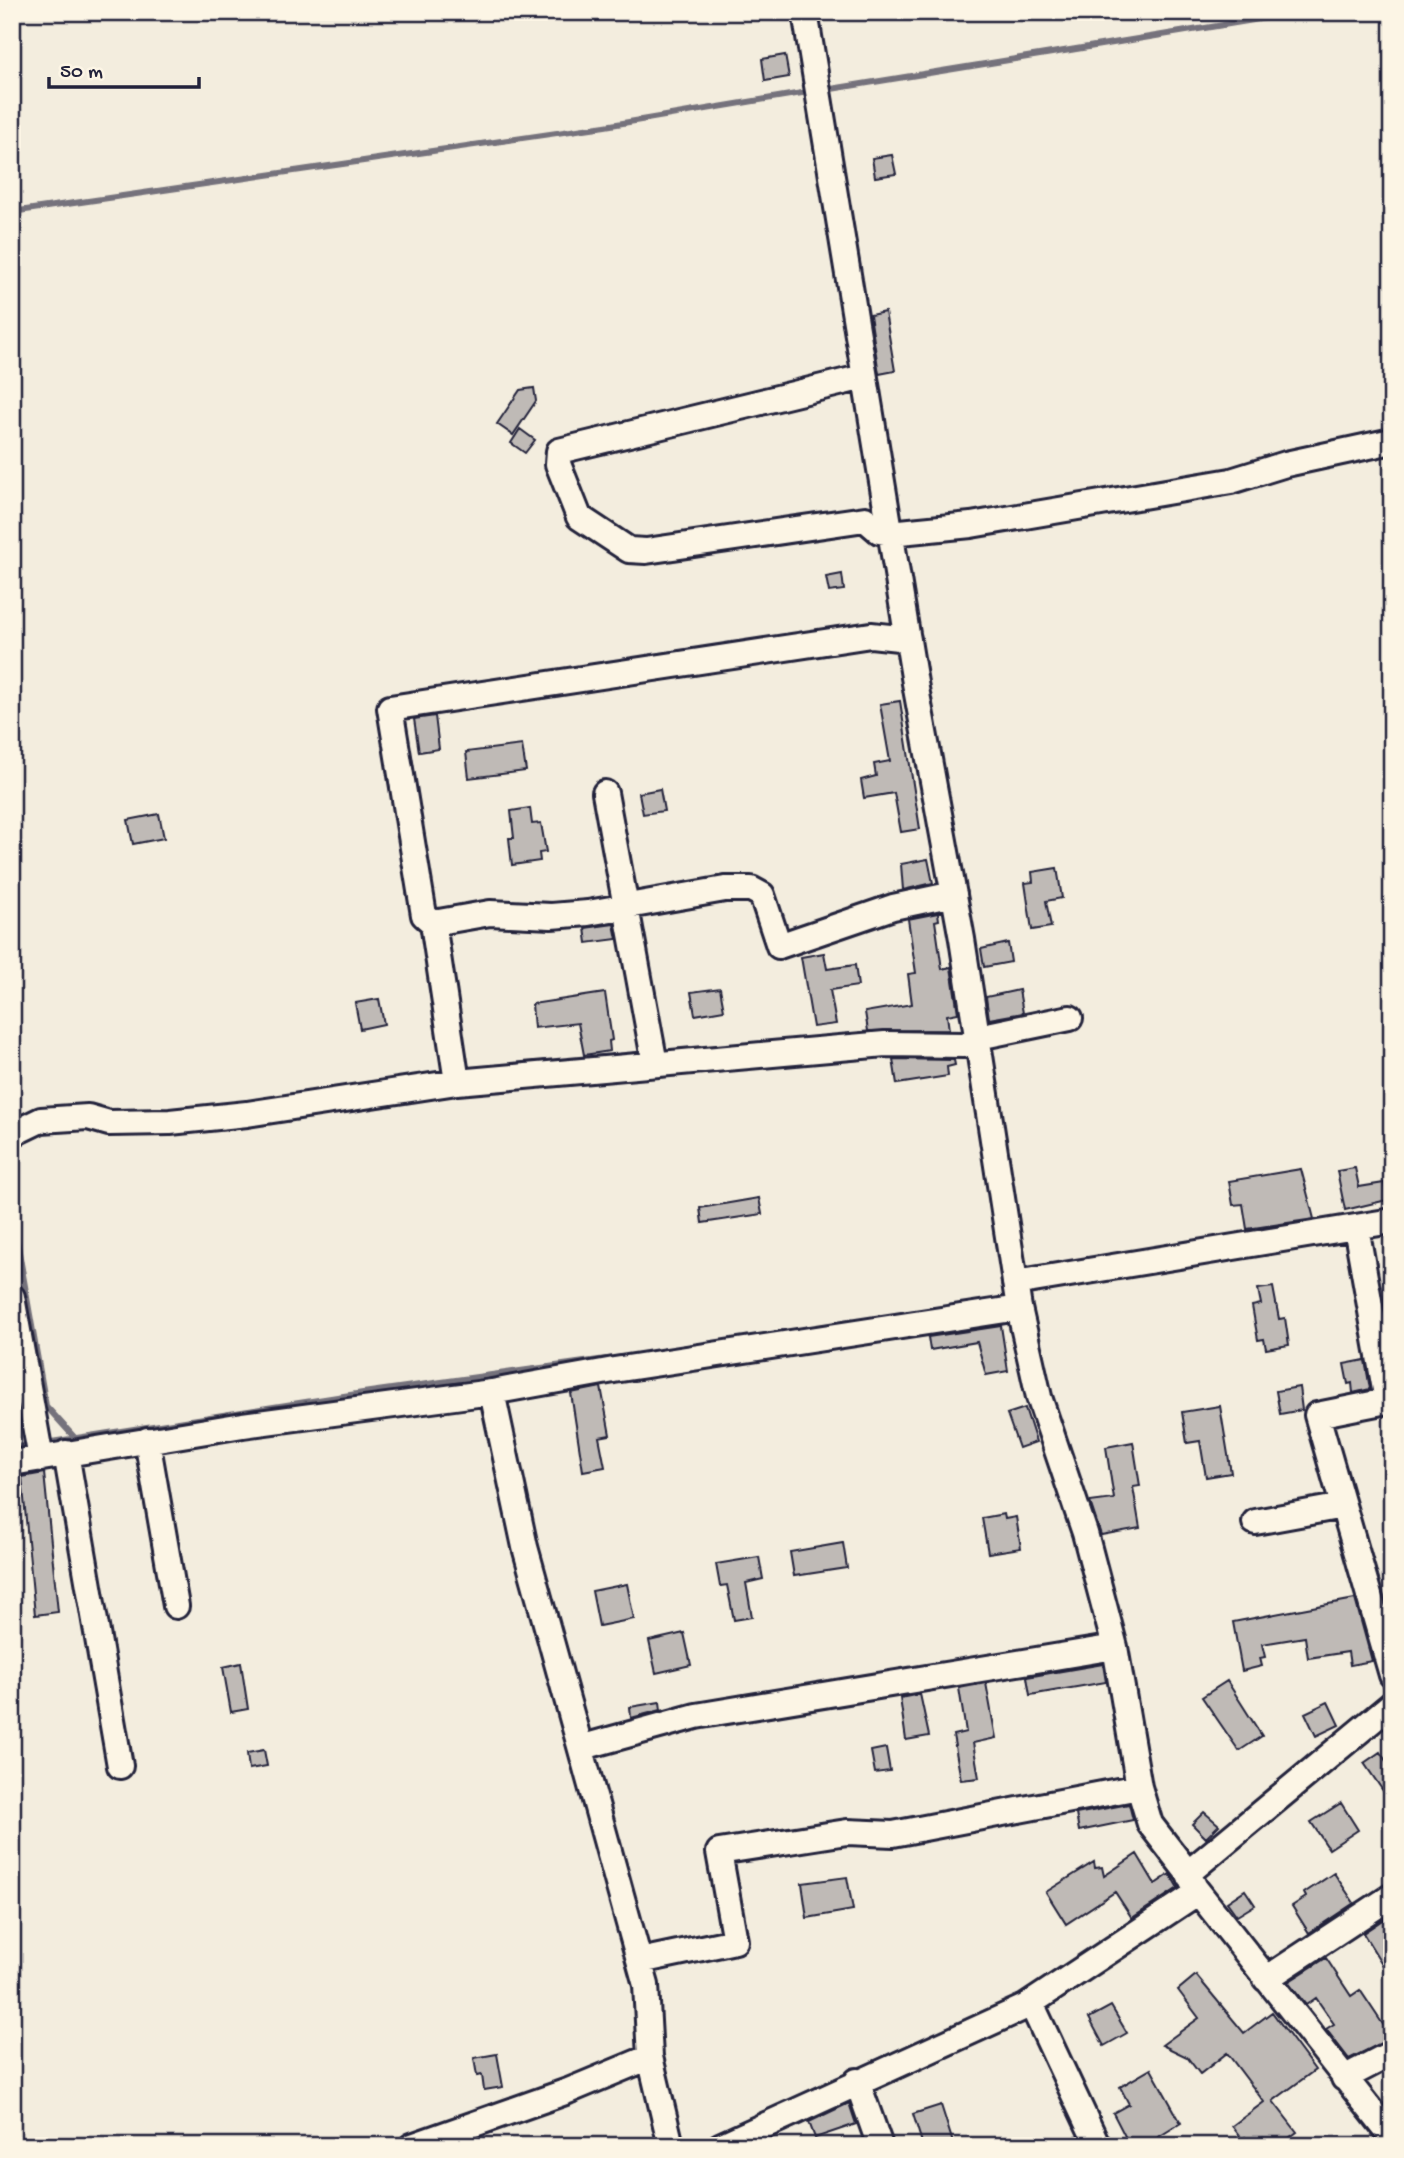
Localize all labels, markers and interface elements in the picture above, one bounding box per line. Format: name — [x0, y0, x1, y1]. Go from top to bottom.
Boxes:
scale bar — [49, 46, 200, 90]
text: 50 m — [60, 61, 103, 86]

